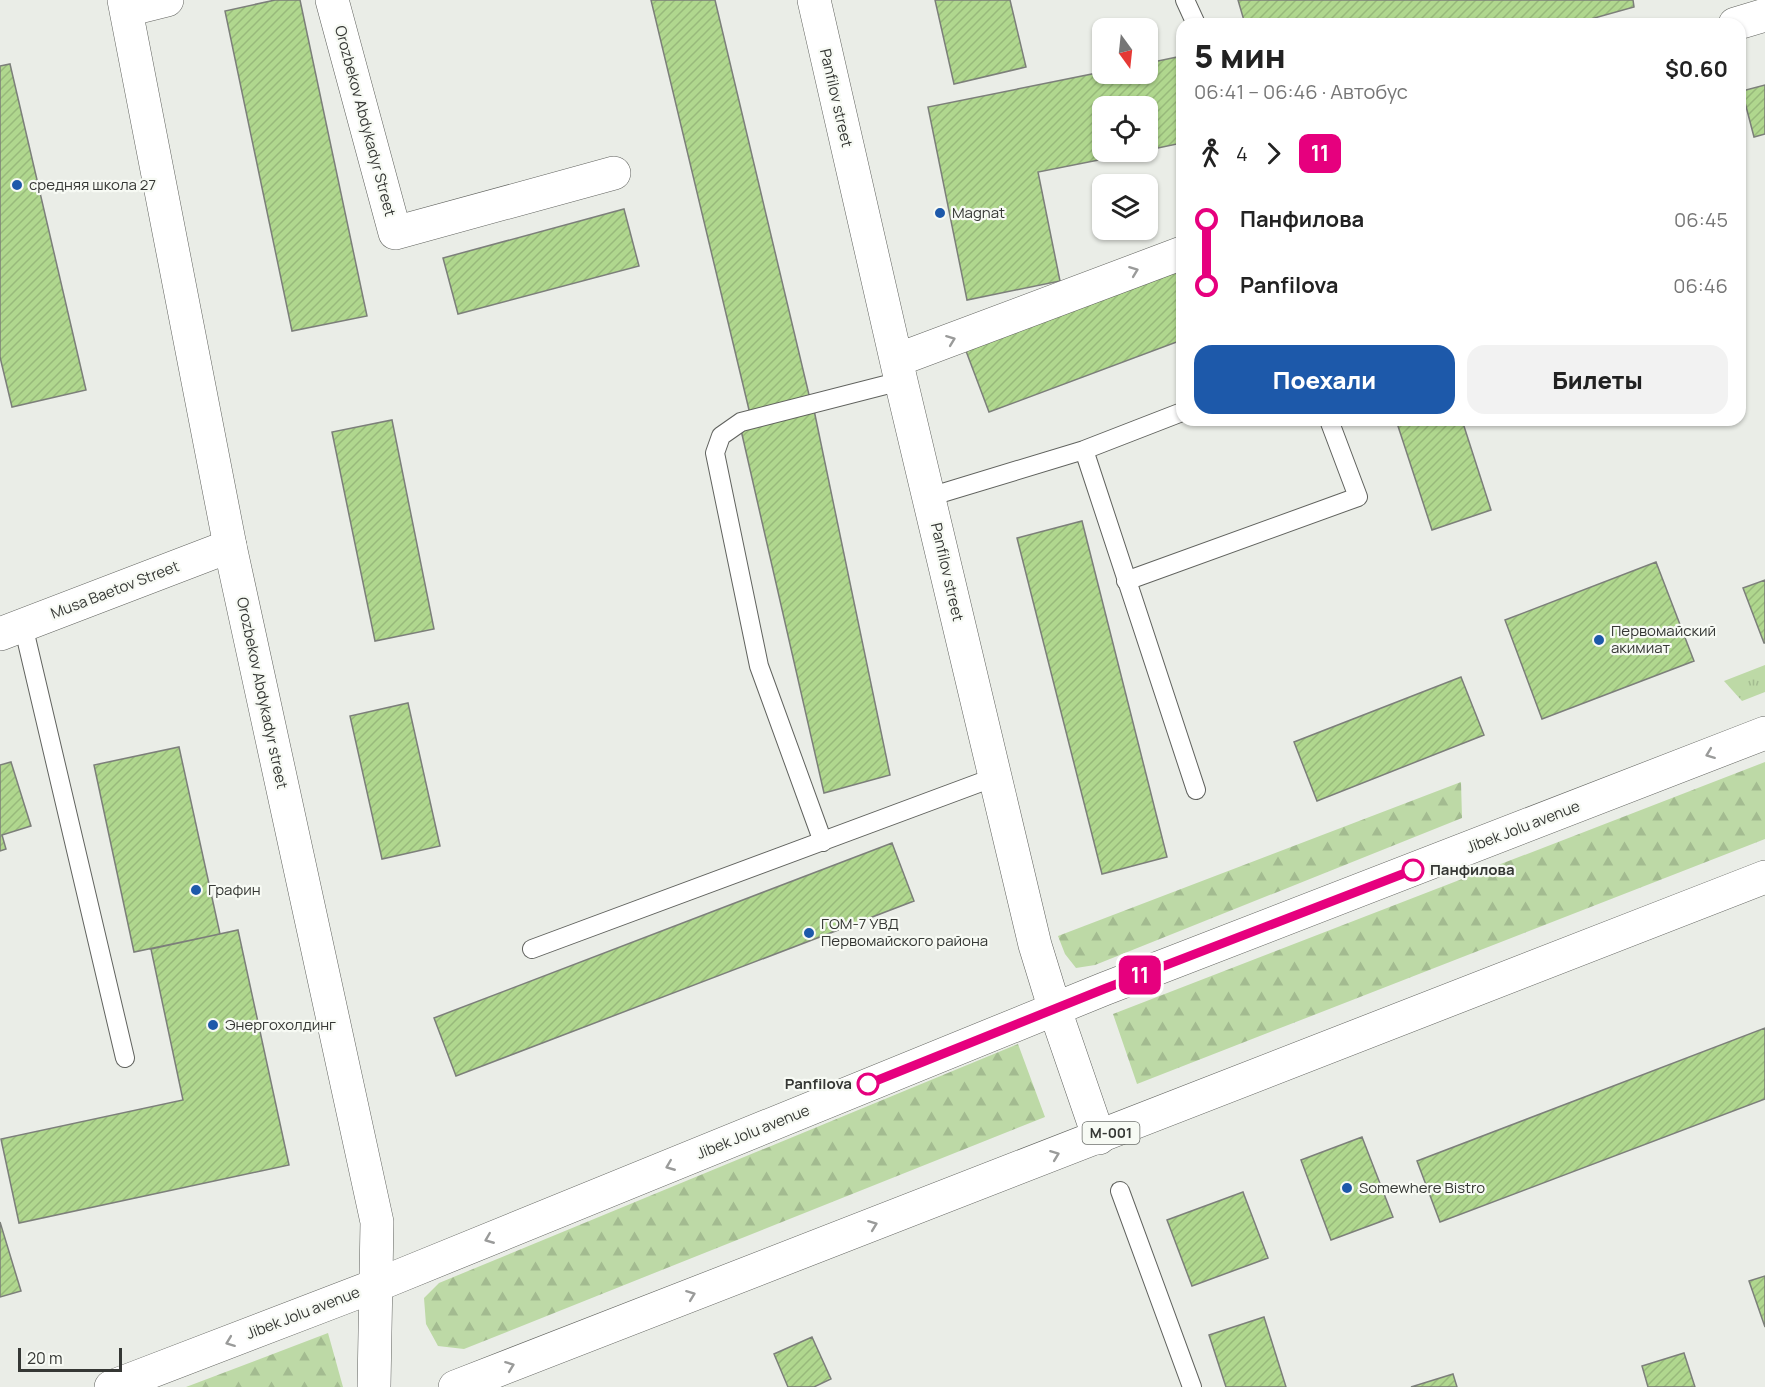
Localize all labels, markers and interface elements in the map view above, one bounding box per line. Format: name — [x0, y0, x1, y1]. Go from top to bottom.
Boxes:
north arrow — [1092, 18, 1158, 84]
map controls — [1092, 18, 1158, 240]
street label: Orozbekov Abdykadyr Street — [330, 23, 401, 219]
text: 5 мин — [1194, 33, 1286, 78]
street label: Panfilov street — [815, 47, 858, 149]
text: $0.60 — [1665, 54, 1728, 84]
text: 06:41 – 06:46 · Автобус — [1194, 78, 1408, 105]
button: locate — [1092, 96, 1158, 162]
icon: walk — [1194, 137, 1227, 170]
icon: forward — [1257, 137, 1290, 170]
text: 11 — [1311, 139, 1329, 167]
text: 4 — [1236, 140, 1248, 167]
place label: средняя школа 27 — [29, 174, 156, 195]
button: layers — [1092, 174, 1158, 240]
marker: средняя школа 27 — [10, 178, 24, 192]
place label: Magnat — [952, 202, 1005, 223]
text: Панфилова — [1240, 204, 1364, 234]
marker: Magnat — [933, 206, 947, 220]
text: 06:45 — [1674, 206, 1728, 233]
one-way arrow — [1128, 266, 1139, 278]
text: Panfilova — [1240, 270, 1339, 300]
text: 06:46 — [1673, 272, 1728, 299]
one-way arrow — [946, 334, 956, 347]
button: Поехали — [1194, 345, 1455, 414]
button: Билеты — [1467, 345, 1728, 414]
street label: Panfilov street — [926, 521, 969, 623]
street label: Musa Baetov Street — [48, 555, 182, 624]
street label: Orozbekov Abdykadyr street — [232, 595, 293, 791]
place label: Первомайский акимиат — [1611, 620, 1716, 658]
marker: Первомайский акимиат — [1592, 633, 1606, 647]
one-way arrow — [1706, 747, 1716, 760]
street label: Jibek Jolu avenue — [1463, 795, 1583, 858]
marker: Панфилова — [1402, 859, 1424, 881]
place label: Панфилова — [1430, 859, 1515, 880]
place label: Графин — [208, 879, 261, 900]
marker: Графин — [189, 883, 203, 897]
place label: ГОМ-7 УВД Первомайского района — [821, 913, 988, 951]
marker: ГОМ-7 УВД Первомайского района — [802, 926, 816, 940]
line badge: 11 — [1113, 956, 1167, 994]
text: 11 — [1131, 961, 1149, 989]
place label: Энергохолдинг — [225, 1014, 336, 1035]
marker: Энергохолдинг — [206, 1018, 220, 1032]
place label: Panfilova — [785, 1073, 852, 1094]
marker: Panfilova — [857, 1073, 879, 1095]
street label: Jibek Jolu avenue — [693, 1099, 813, 1164]
road number: М-001 — [1082, 1122, 1140, 1144]
one-way arrow — [1049, 1149, 1060, 1162]
one-way arrow — [665, 1159, 676, 1171]
place label: Somewhere Bistro — [1359, 1177, 1485, 1198]
marker: Somewhere Bistro — [1340, 1181, 1354, 1195]
one-way arrow — [867, 1220, 878, 1232]
one-way arrow — [485, 1232, 496, 1244]
street label: Jibek Jolu avenue — [243, 1281, 363, 1344]
one-way arrow — [686, 1290, 696, 1303]
one-way arrow — [225, 1334, 235, 1347]
scale bar — [18, 1345, 122, 1372]
text: 20 m — [27, 1347, 63, 1369]
one-way arrow — [503, 1361, 514, 1373]

